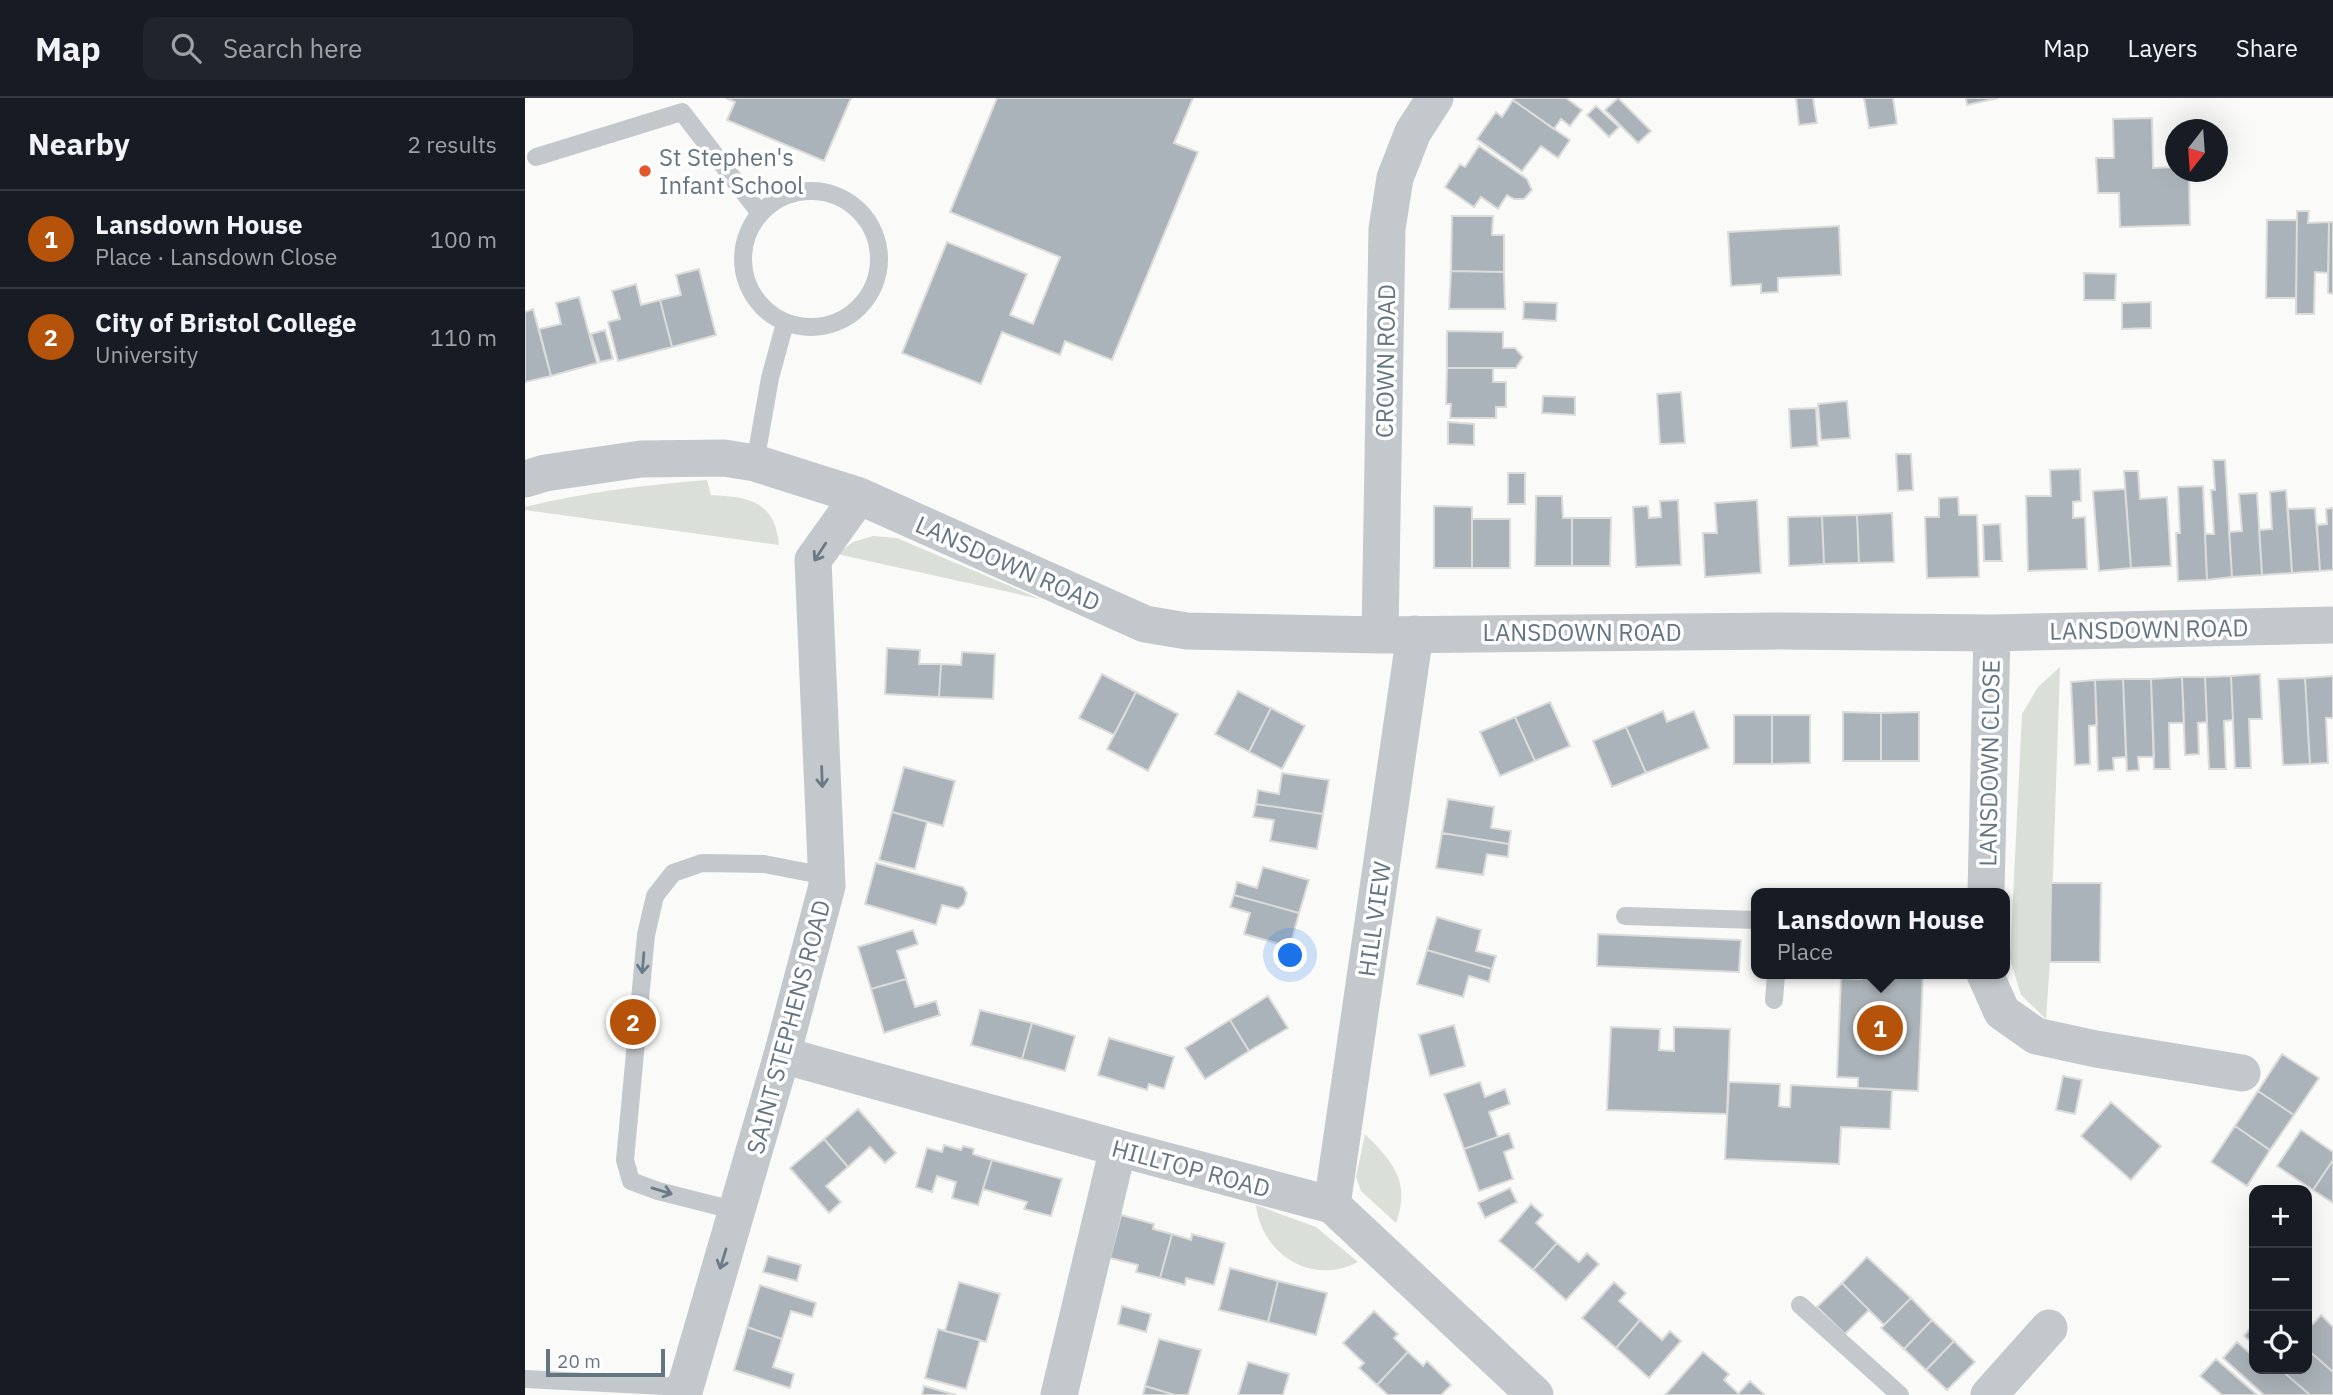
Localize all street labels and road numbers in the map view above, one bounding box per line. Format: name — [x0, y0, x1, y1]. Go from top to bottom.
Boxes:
street label: CROWN ROAD — [1368, 284, 1402, 438]
street label: LANSDOWN ROAD — [911, 508, 1105, 618]
street label: LANSDOWN ROAD — [2049, 611, 2249, 647]
street label: LANSDOWN ROAD — [1482, 616, 1682, 648]
street label: LANSDOWN CLOSE — [1971, 659, 2007, 867]
street label: HILL VIEW — [1350, 859, 1398, 979]
street label: SAINT STEPHENS ROAD — [739, 896, 837, 1158]
street label: HILLTOP ROAD — [1108, 1131, 1274, 1205]

